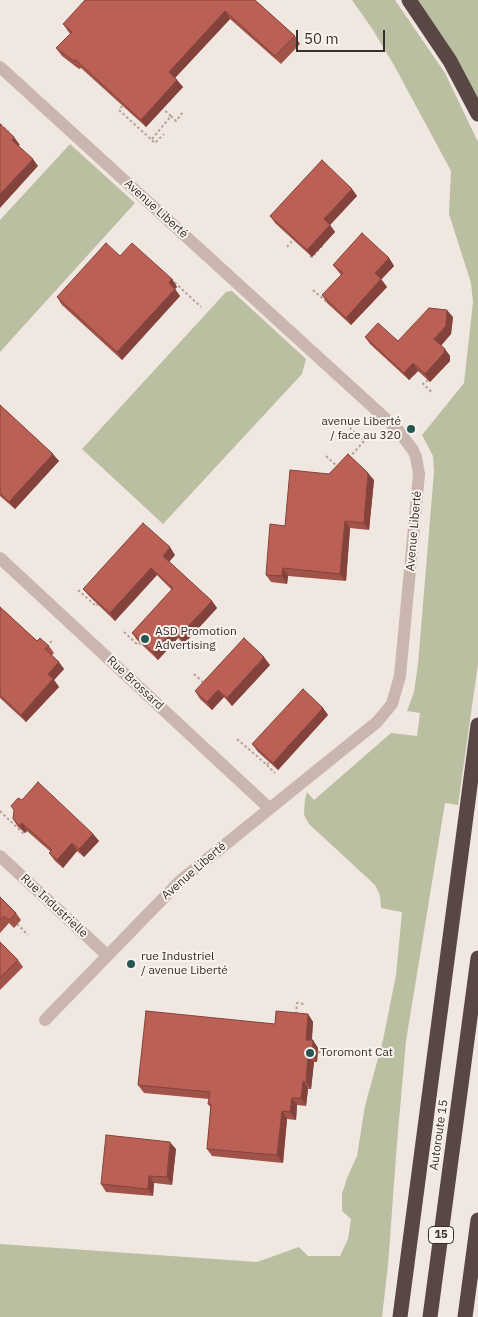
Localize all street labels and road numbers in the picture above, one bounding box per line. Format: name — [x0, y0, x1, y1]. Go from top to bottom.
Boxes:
street label: Avenue Liberté — [121, 177, 191, 241]
street label: Avenue Liberté — [403, 490, 425, 572]
street label: Rue Brossard — [104, 653, 166, 713]
street label: Avenue Liberté — [159, 839, 229, 903]
street label: Rue Industrielle — [18, 871, 90, 941]
street label: Autoroute 15 — [427, 1099, 451, 1171]
road number: 15 — [428, 1226, 454, 1244]

